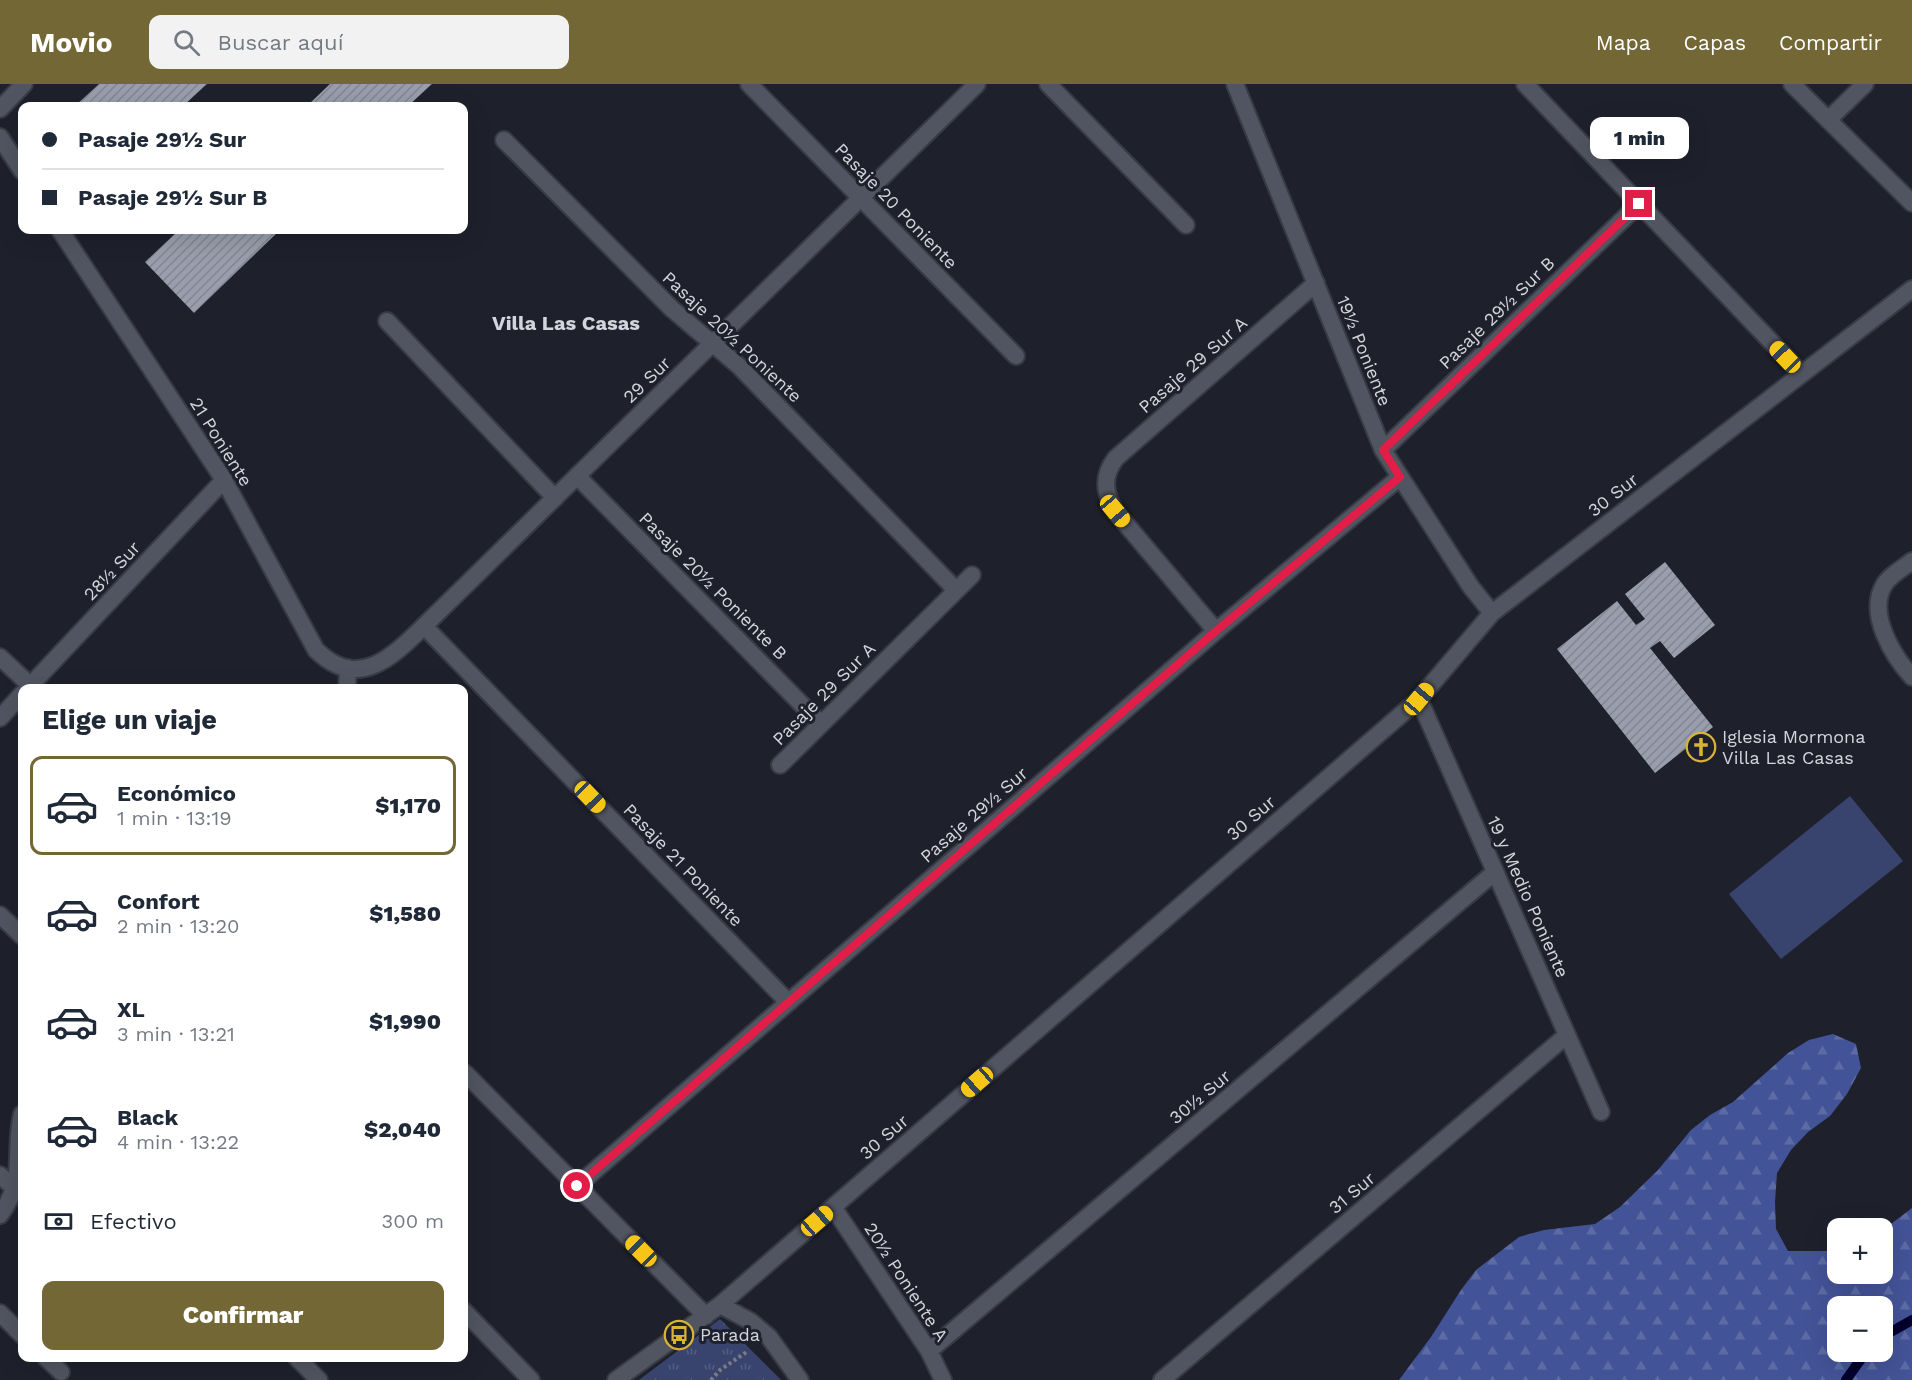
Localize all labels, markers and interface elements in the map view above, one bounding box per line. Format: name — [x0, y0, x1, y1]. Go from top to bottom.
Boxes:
search box — [149, 15, 569, 69]
text: Movio — [30, 26, 113, 59]
icon: search — [170, 26, 203, 59]
text: Buscar aquí — [218, 30, 344, 55]
text: Mapa — [1596, 30, 1651, 55]
text: Capas — [1684, 30, 1746, 55]
text: Compartir — [1779, 30, 1882, 55]
callout: 1 min — [1590, 117, 1688, 159]
text: 1 min — [1614, 126, 1665, 150]
text: Pasaje 29½ Sur — [78, 127, 246, 152]
street label: Pasaje 20 Poniente — [831, 138, 962, 273]
text: Pasaje 29½ Sur B — [78, 185, 267, 210]
route end — [1625, 190, 1652, 217]
street label: Pasaje 29½ Sur B — [1434, 252, 1559, 373]
street label: Pasaje 20½ Poniente — [659, 267, 806, 406]
street label: 19½ Poniente — [1333, 293, 1396, 409]
district label: Villa Las Casas — [492, 311, 640, 335]
street label: Pasaje 29 Sur A — [1134, 312, 1251, 417]
car — [1766, 338, 1804, 376]
street label: 29 Sur — [619, 352, 675, 407]
street label: 21 Poniente — [186, 394, 257, 490]
street label: 30 Sur — [1583, 469, 1642, 521]
car — [1097, 491, 1133, 531]
street label: Pasaje 20½ Poniente B — [635, 507, 792, 664]
street label: 28½ Sur — [79, 537, 144, 605]
street label: Pasaje 29 Sur A — [768, 638, 879, 749]
car — [1401, 679, 1437, 719]
text: Elige un viaje — [42, 704, 217, 736]
place label: Iglesia Mormona Villa Las Casas — [1722, 726, 1865, 768]
church icon: Iglesia Mormona Villa Las Casas — [1685, 731, 1717, 763]
street label: Pasaje 29½ Sur — [916, 762, 1032, 867]
car — [571, 778, 609, 816]
icon: car — [45, 779, 99, 833]
text: Económico — [117, 781, 236, 806]
street label: 30 Sur — [1222, 791, 1279, 844]
text: $1,170 — [375, 793, 441, 818]
street label: Pasaje 21 Poniente — [619, 799, 747, 930]
text: 1 min · 13:19 — [117, 806, 232, 830]
street label: 19 y Medio Poniente — [1483, 813, 1573, 981]
icon: car — [45, 887, 99, 941]
text: Confort — [117, 889, 200, 914]
text: $1,580 — [369, 901, 441, 926]
text: 2 min · 13:20 — [117, 914, 239, 938]
icon: car — [45, 995, 99, 1049]
text: XL — [117, 997, 145, 1022]
text: $1,990 — [369, 1009, 441, 1034]
text: 3 min · 13:21 — [117, 1022, 235, 1046]
car — [958, 1063, 996, 1101]
street label: 30½ Sur — [1165, 1065, 1234, 1128]
icon: car — [45, 1103, 99, 1157]
text: Black — [117, 1105, 178, 1130]
street label: 30 Sur — [855, 1110, 912, 1163]
text: $2,040 — [364, 1117, 441, 1142]
text: 4 min · 13:22 — [117, 1130, 239, 1154]
street label: 31 Sur — [1324, 1167, 1379, 1218]
route start — [563, 1172, 590, 1199]
car — [798, 1202, 836, 1240]
icon: cash — [42, 1205, 75, 1238]
text: Efectivo — [90, 1209, 177, 1234]
text: 300 m — [382, 1209, 444, 1233]
street label: 20½ Poniente A — [860, 1218, 953, 1345]
map controls — [1827, 1218, 1893, 1362]
button: + — [1827, 1218, 1893, 1284]
car — [622, 1232, 660, 1270]
button: Confirmar — [42, 1281, 444, 1350]
button: − — [1827, 1296, 1893, 1362]
bus stop icon: Parada — [663, 1319, 695, 1351]
place label: Parada — [700, 1324, 760, 1345]

